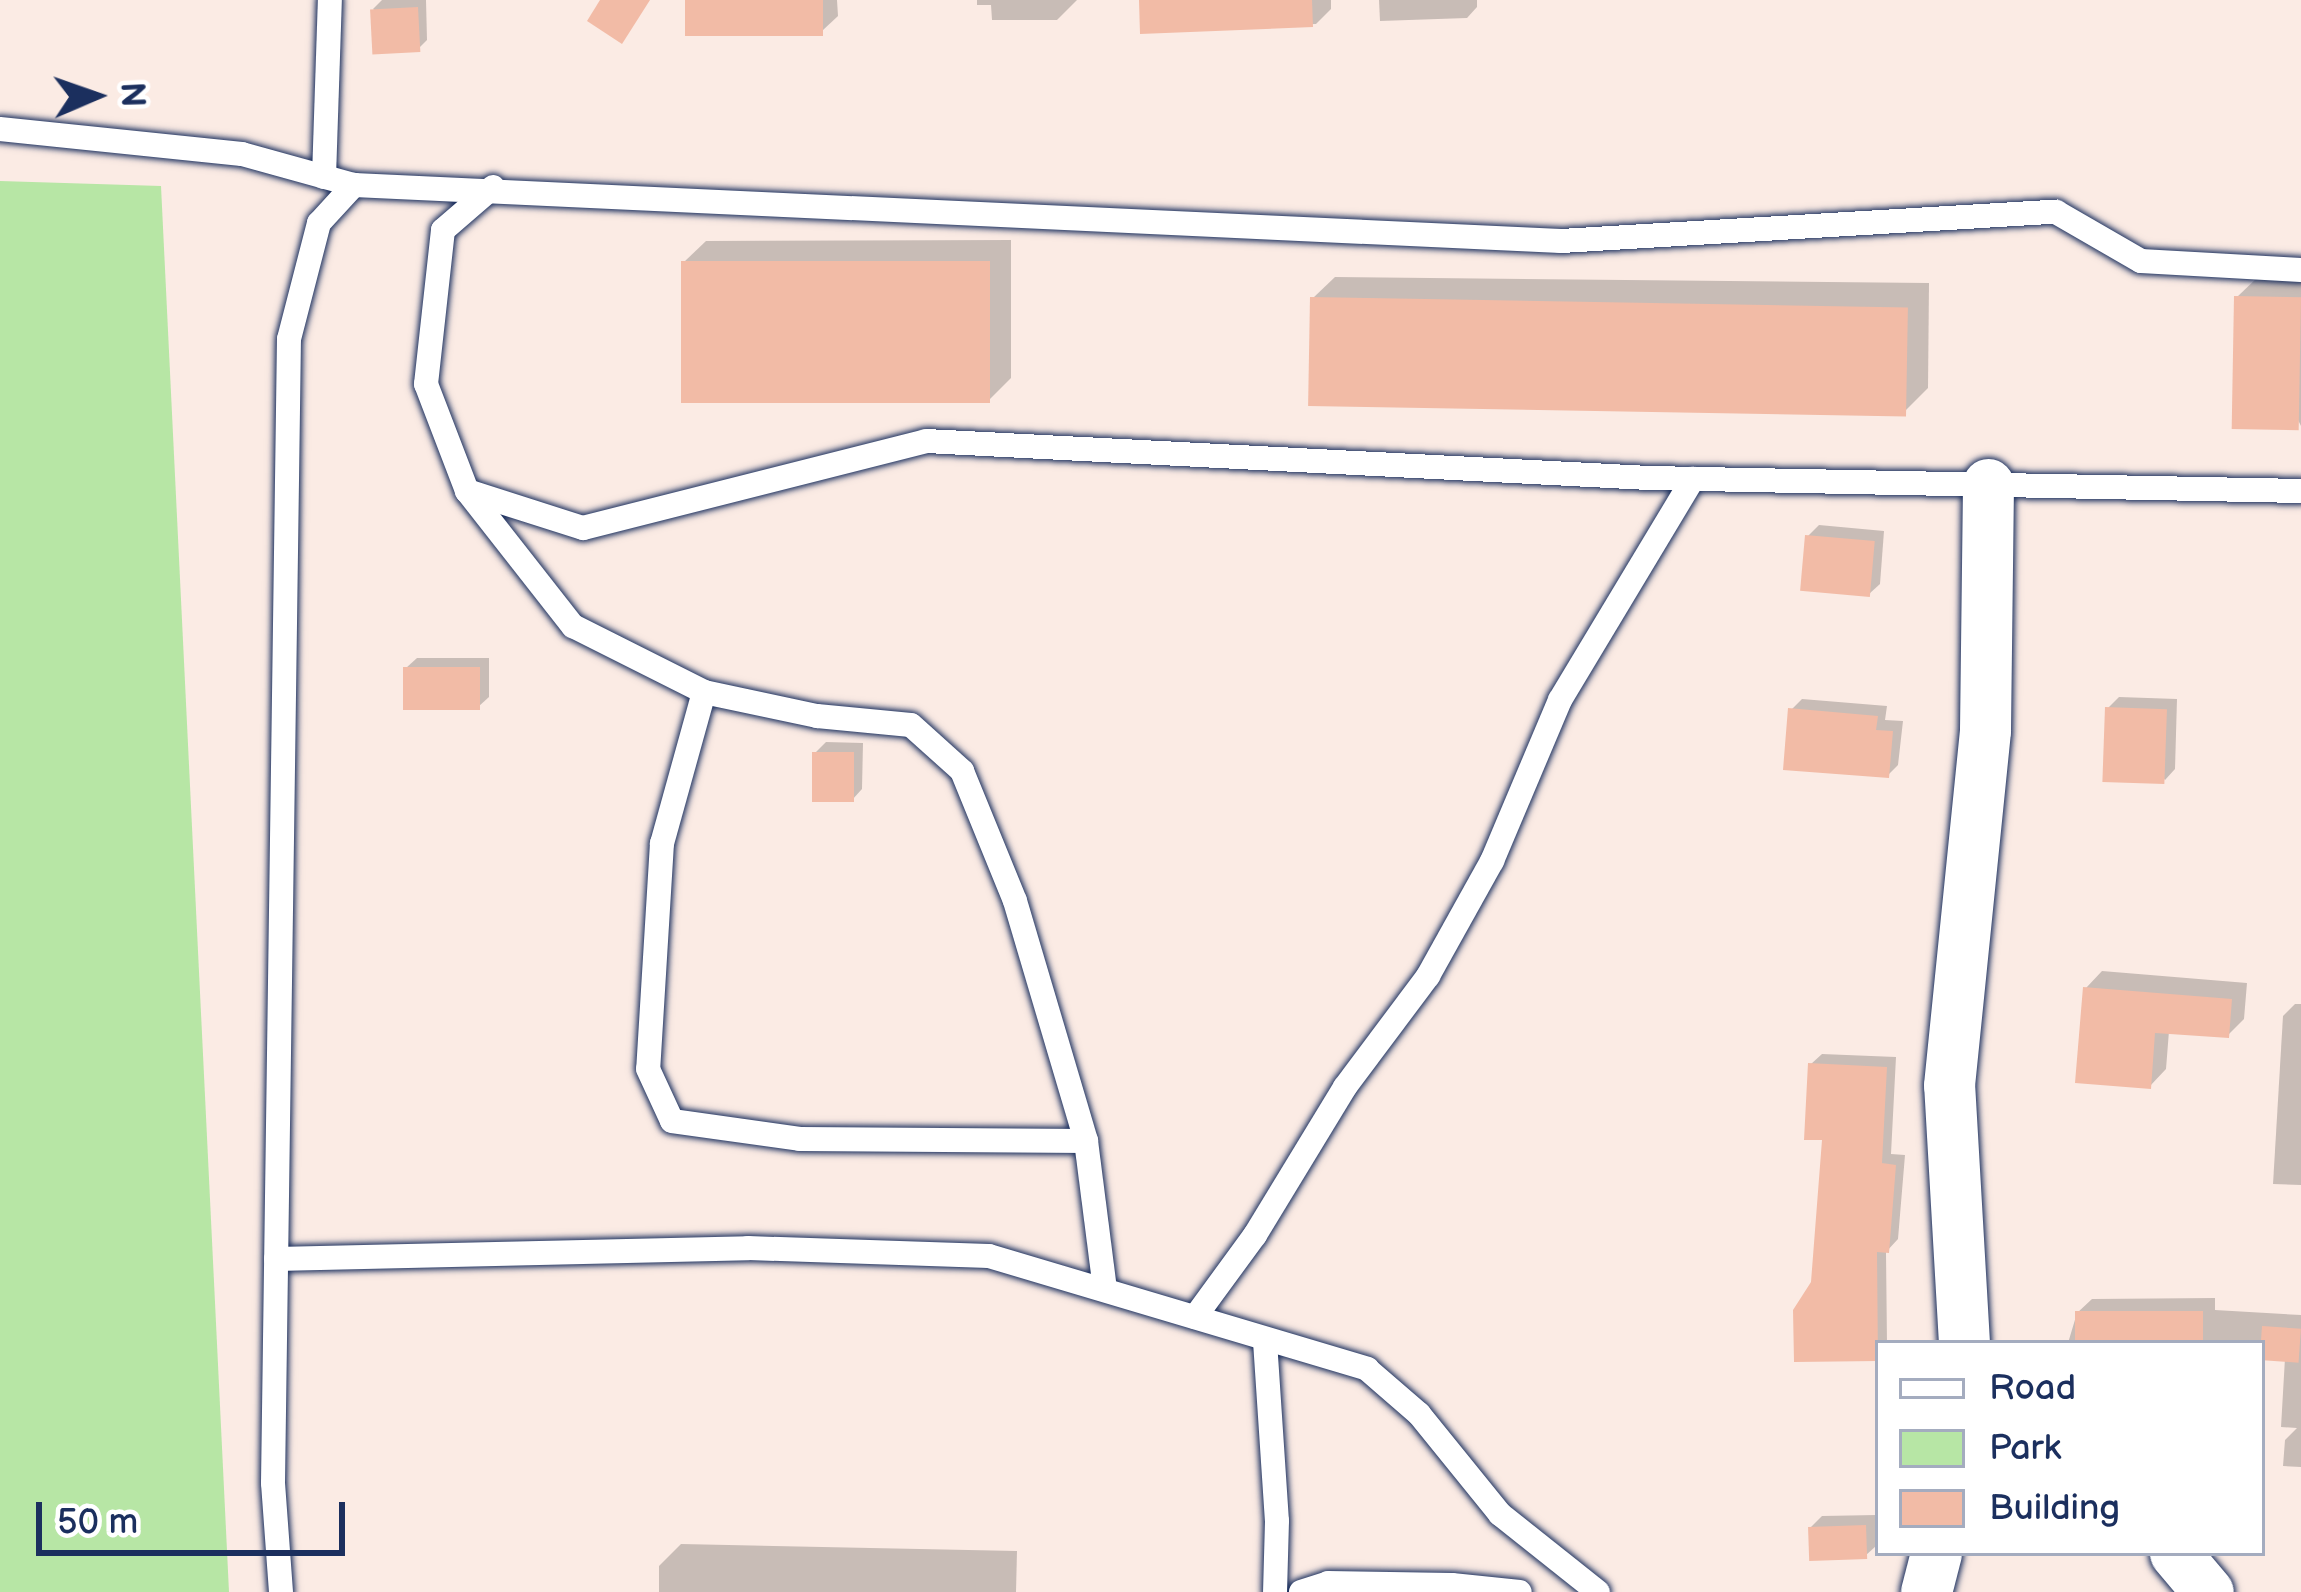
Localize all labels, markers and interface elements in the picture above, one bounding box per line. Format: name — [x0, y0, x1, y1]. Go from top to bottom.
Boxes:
north arrow — [36, 36, 156, 156]
text: N — [112, 82, 152, 108]
legend — [1875, 1340, 2265, 1556]
text: Road — [1989, 1367, 2076, 1410]
text: Park — [1989, 1427, 2061, 1470]
scale bar — [42, 1478, 351, 1552]
text: Building — [1989, 1487, 2120, 1530]
text: 50 m — [57, 1501, 138, 1544]

